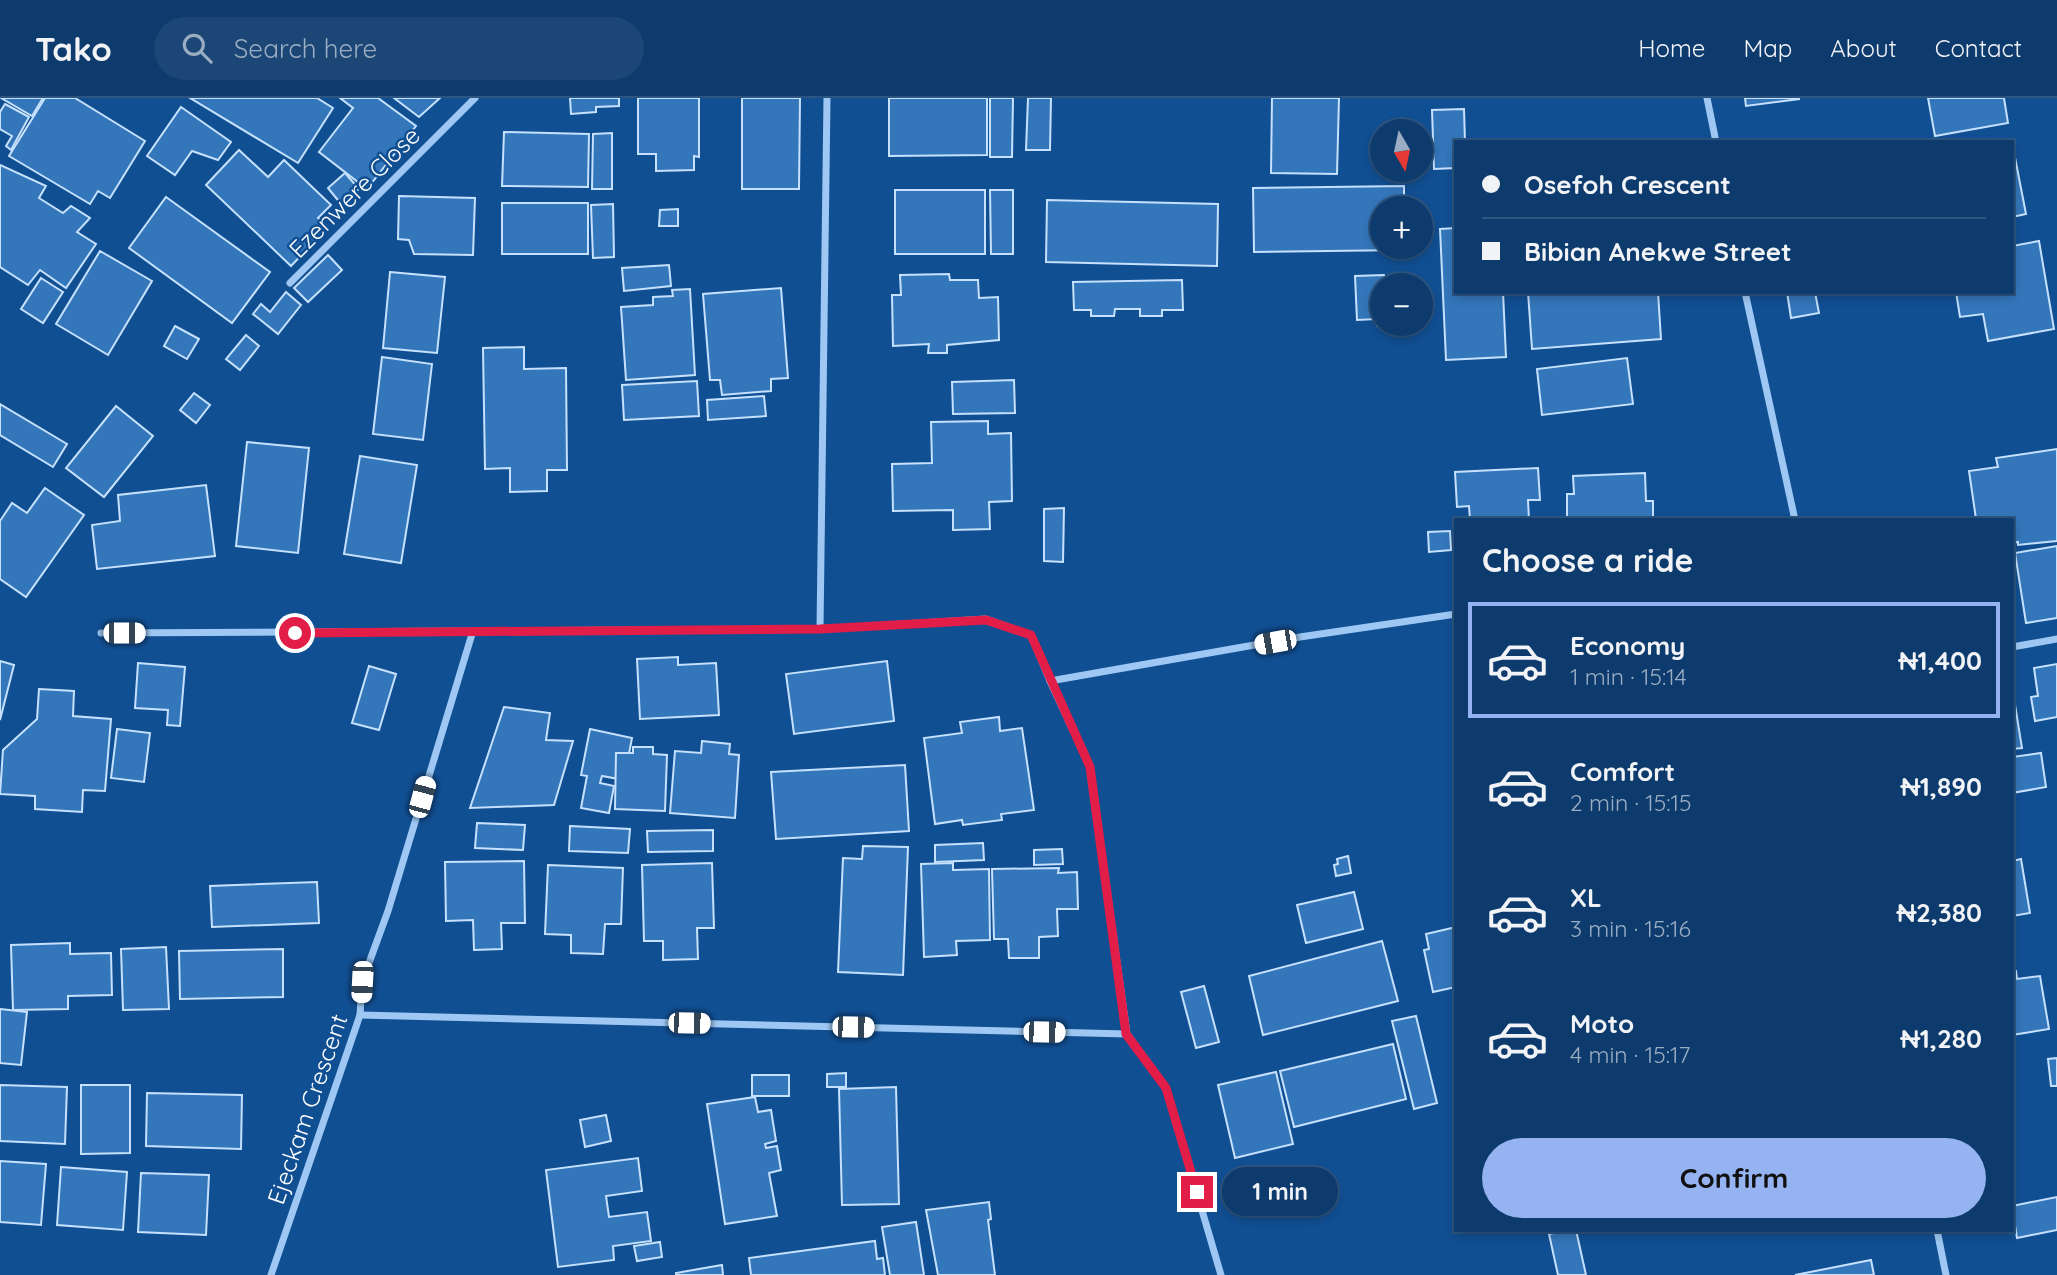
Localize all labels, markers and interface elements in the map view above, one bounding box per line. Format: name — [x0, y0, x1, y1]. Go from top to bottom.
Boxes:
search box — [154, 17, 644, 80]
text: Tako — [35, 28, 112, 69]
icon: search — [178, 29, 216, 67]
text: Search here — [234, 32, 377, 65]
text: Home — [1638, 33, 1705, 63]
text: Map — [1743, 33, 1792, 63]
text: About — [1830, 33, 1897, 63]
text: Contact — [1935, 33, 2022, 63]
north arrow — [1370, 119, 1433, 182]
map controls — [1370, 119, 1433, 336]
street label: Ezenwere Close — [282, 120, 426, 264]
text: Osefoh Crescent — [1524, 168, 1731, 201]
button: + — [1370, 196, 1433, 259]
text: Bibian Anekwe Street — [1524, 235, 1792, 268]
button: − — [1370, 273, 1433, 336]
text: Choose a ride — [1482, 540, 1694, 580]
route start — [279, 617, 311, 649]
car — [104, 623, 146, 644]
car — [1253, 628, 1298, 656]
icon: car — [1486, 629, 1549, 692]
text: Economy — [1570, 629, 1685, 662]
text: ₦1,400 — [1898, 644, 1982, 677]
text: 1 min · 15:14 — [1570, 662, 1687, 691]
icon: car — [1486, 755, 1549, 818]
text: Comfort — [1570, 755, 1675, 788]
text: ₦1,890 — [1901, 770, 1982, 803]
car — [407, 774, 438, 820]
text: 2 min · 15:15 — [1570, 788, 1692, 817]
icon: car — [1486, 881, 1549, 944]
text: XL — [1570, 881, 1602, 914]
text: ₦2,380 — [1897, 896, 1982, 929]
text: 3 min · 15:16 — [1570, 914, 1691, 943]
car — [351, 960, 374, 1004]
icon: car — [1486, 1007, 1549, 1070]
text: Moto — [1570, 1007, 1634, 1040]
street label: Ejeckam Crescent — [260, 1010, 354, 1208]
car — [668, 1012, 711, 1034]
car — [832, 1016, 875, 1038]
car — [1023, 1021, 1066, 1043]
text: ₦1,280 — [1901, 1022, 1982, 1055]
text: 4 min · 15:17 — [1570, 1040, 1690, 1069]
button: Confirm — [1482, 1138, 1986, 1218]
callout: 1 min — [1222, 1168, 1337, 1216]
route end — [1181, 1176, 1213, 1208]
text: 1 min — [1252, 1177, 1308, 1206]

